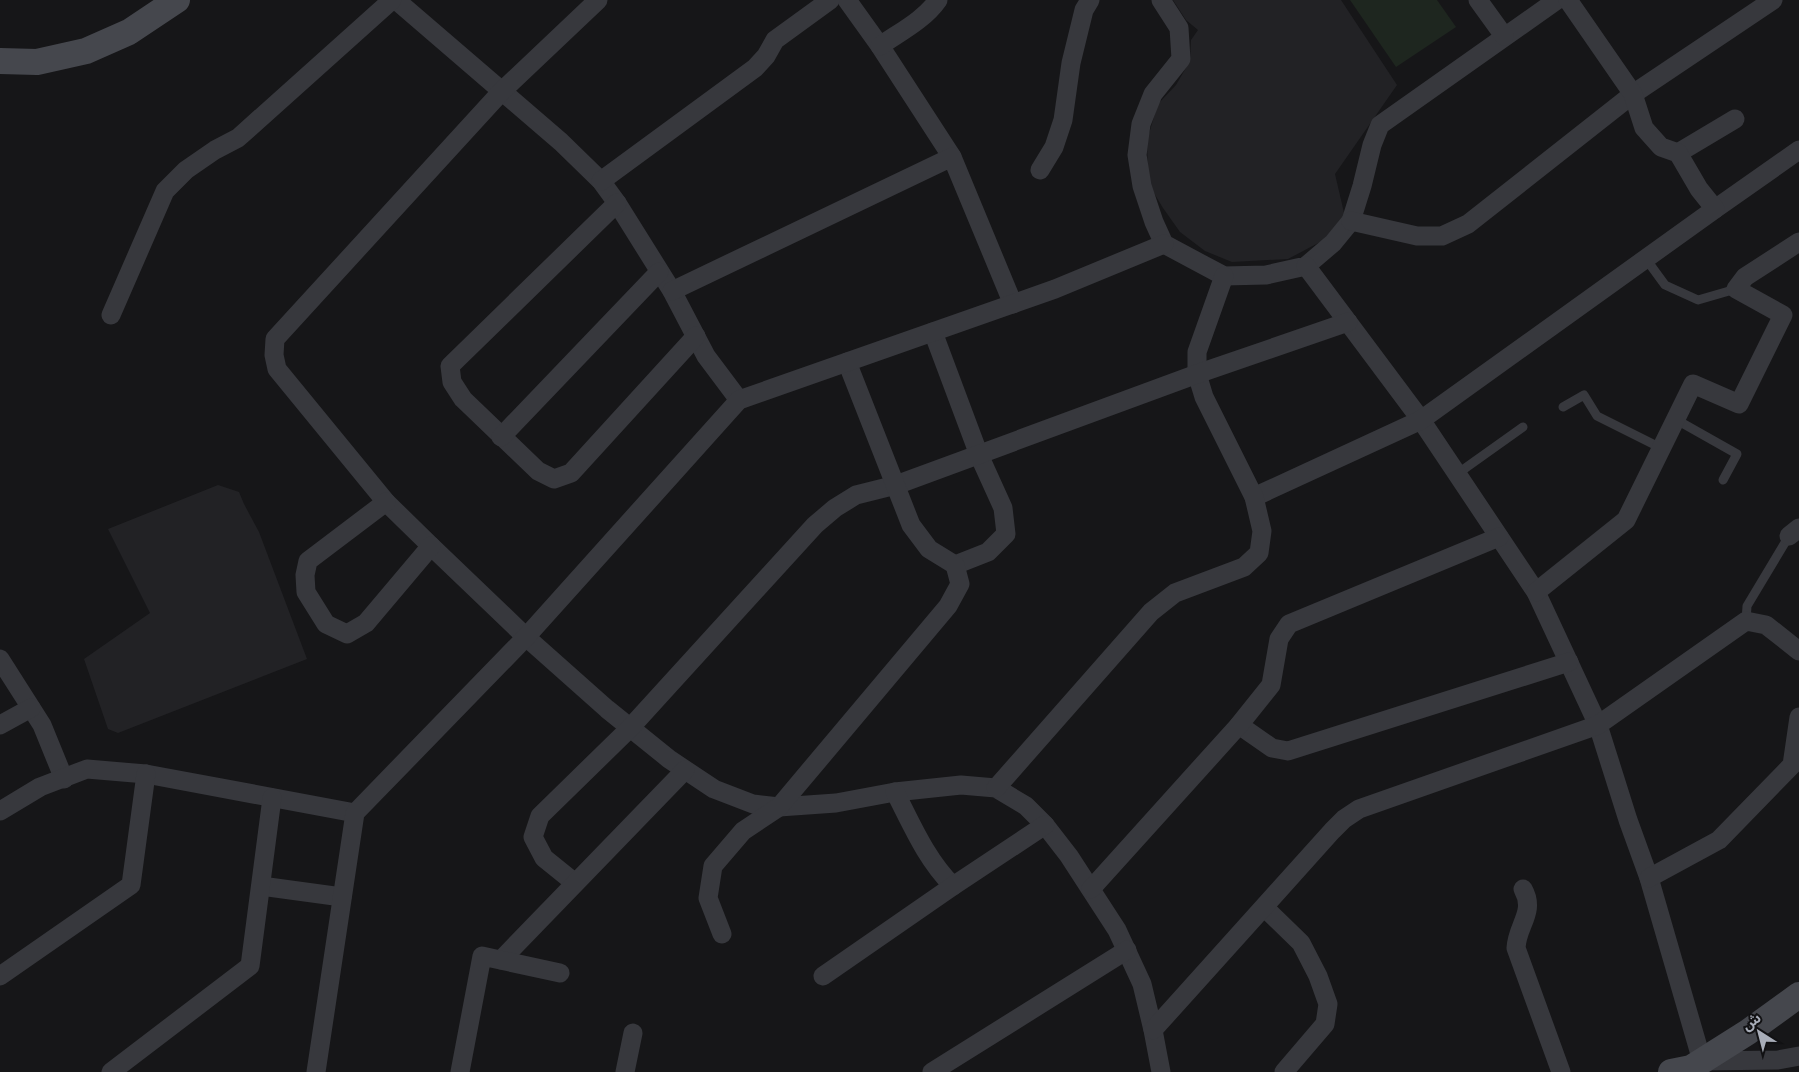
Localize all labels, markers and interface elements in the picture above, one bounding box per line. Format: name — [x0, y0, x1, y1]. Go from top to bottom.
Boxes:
north arrow — [1734, 1007, 1784, 1057]
text: ش — [1739, 1009, 1764, 1034]

